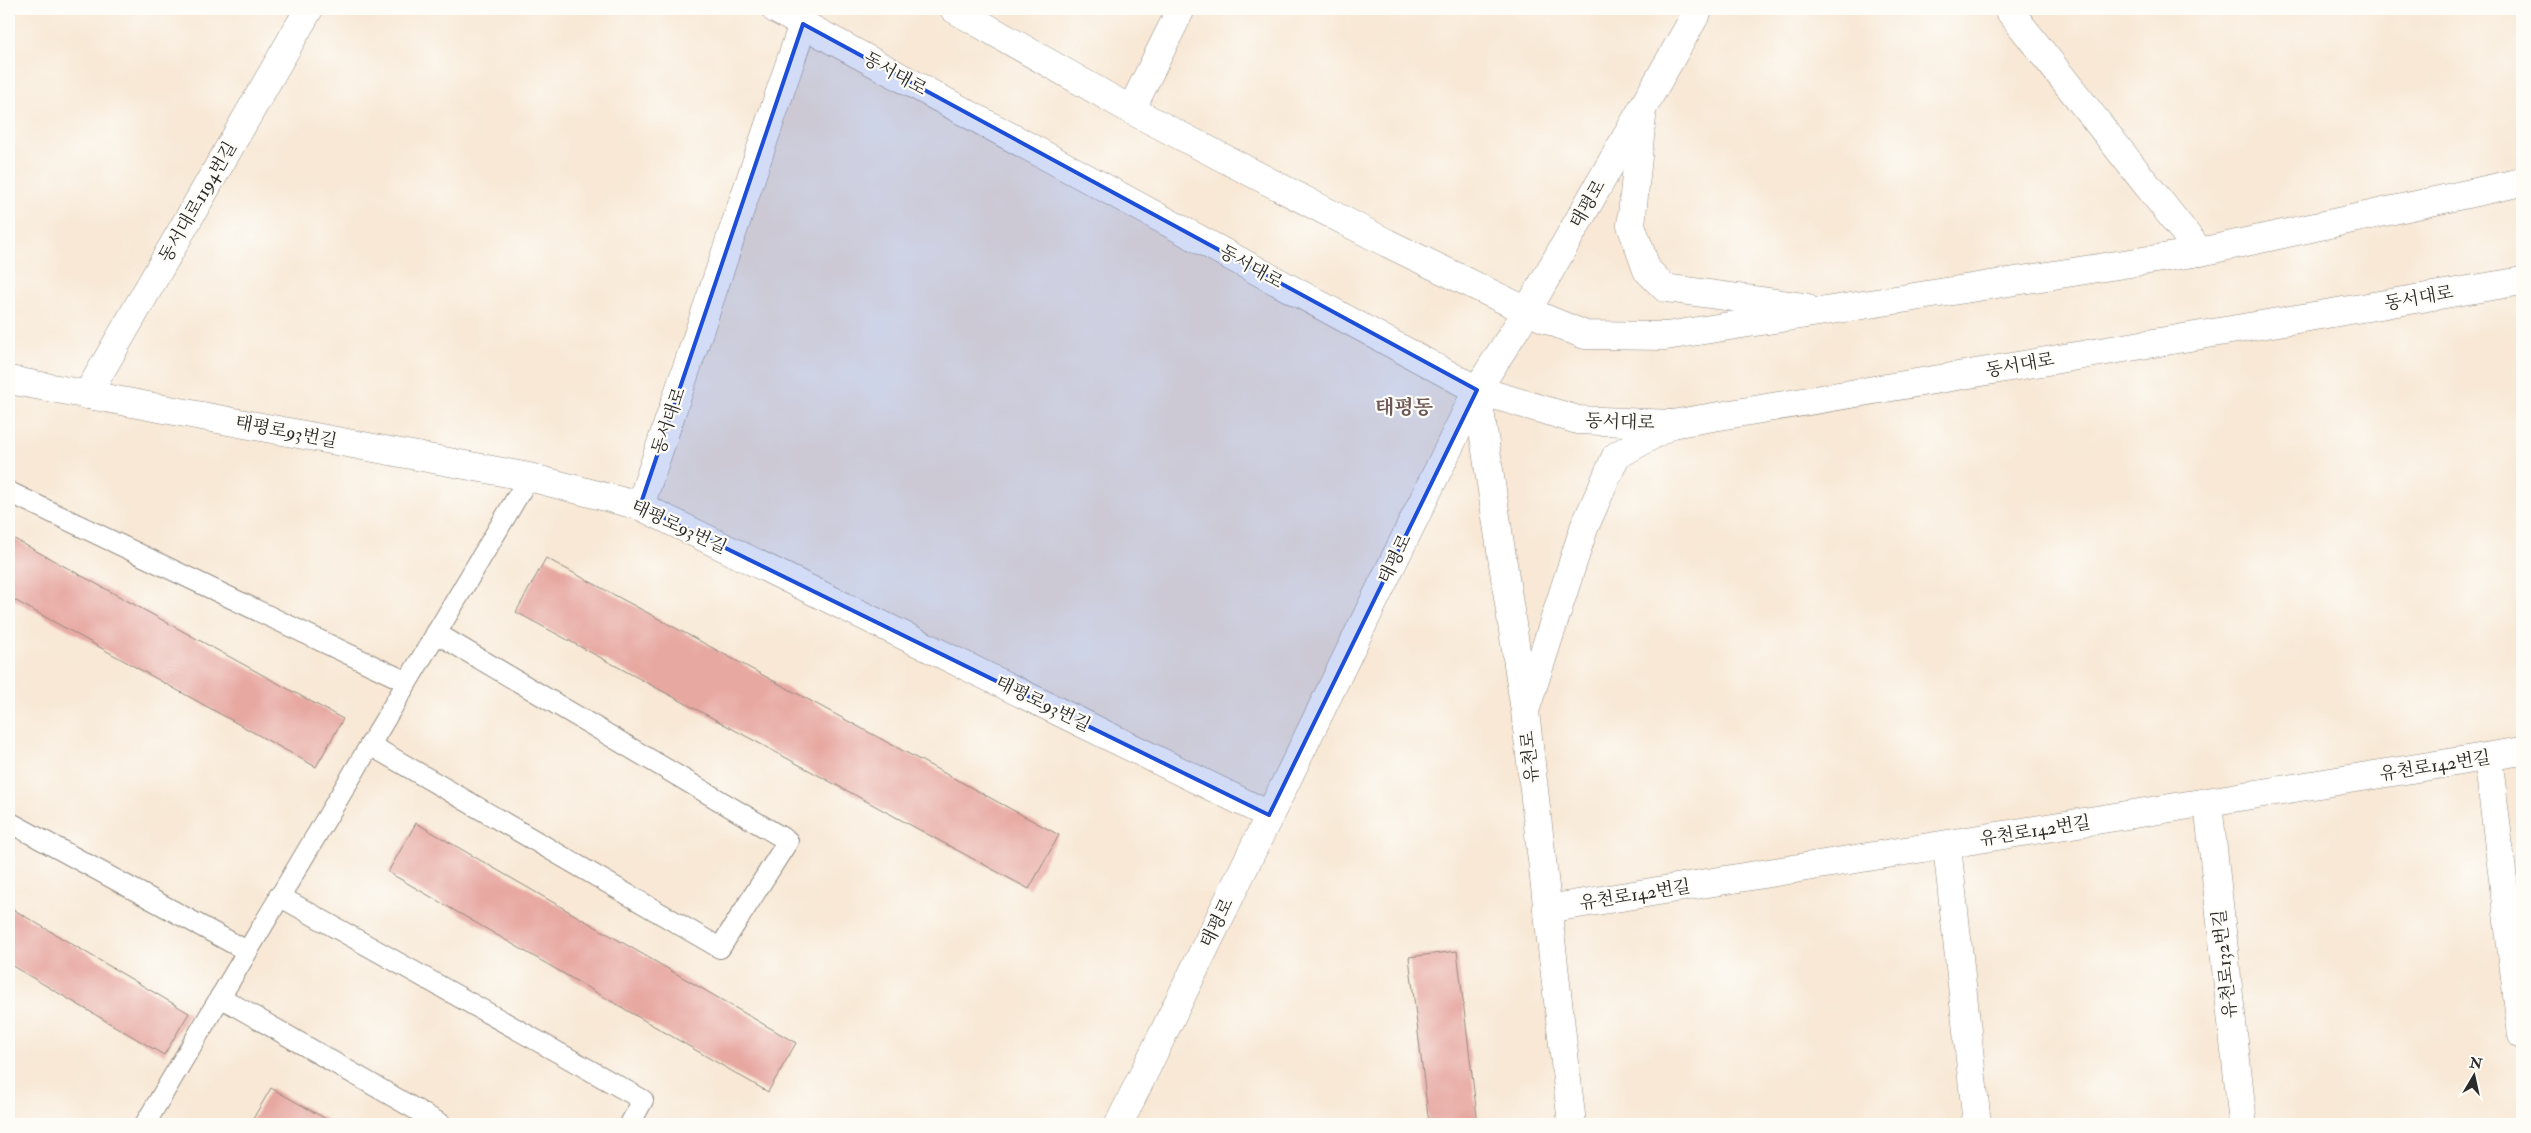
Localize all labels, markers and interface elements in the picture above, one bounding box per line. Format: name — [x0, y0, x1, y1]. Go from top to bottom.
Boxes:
street label: 동서대로 — [859, 47, 931, 101]
street label: 동서대로1194번길 — [154, 137, 242, 267]
street label: 태평로 — [1565, 176, 1611, 232]
street label: 동서대로 — [1215, 240, 1287, 294]
street label: 동서대로 — [2383, 281, 2455, 315]
street label: 동서대로 — [1984, 348, 2056, 382]
street label: 동서대로 — [647, 384, 691, 458]
district label: 태평동 — [1375, 395, 1434, 420]
street label: 동서대로 — [1585, 409, 1655, 435]
street label: 태평로93번길 — [233, 411, 339, 453]
street label: 태평로93번길 — [627, 495, 731, 559]
street label: 태평로 — [1373, 531, 1417, 587]
street label: 태평로93번길 — [992, 671, 1094, 737]
street label: 유천로 — [1516, 730, 1544, 784]
street label: 유천로142번길 — [2378, 746, 2492, 786]
street label: 유천로142번길 — [1978, 811, 2092, 851]
street label: 유천로142번길 — [1578, 875, 1692, 915]
street label: 태평로 — [1195, 895, 1239, 951]
street label: 유천로132번길 — [2208, 908, 2242, 1020]
north arrow — [2448, 1050, 2498, 1100]
text: N — [2467, 1054, 2484, 1073]

